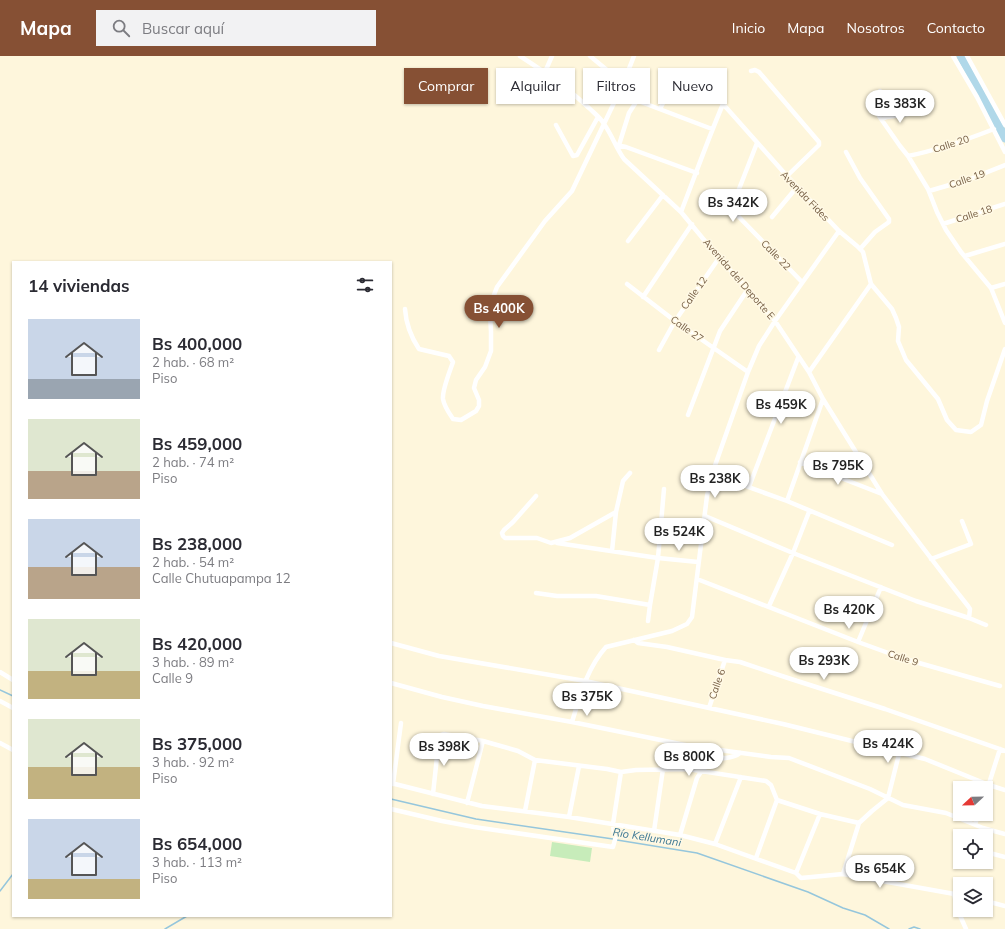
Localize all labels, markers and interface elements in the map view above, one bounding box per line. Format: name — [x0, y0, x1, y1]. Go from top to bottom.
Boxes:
search box — [96, 10, 376, 46]
text: Mapa — [20, 16, 72, 40]
icon: search — [110, 17, 132, 39]
text: Buscar aquí — [142, 19, 224, 38]
text: Inicio — [732, 19, 765, 37]
text: Mapa — [787, 19, 825, 37]
text: Nosotros — [847, 19, 905, 37]
text: Contacto — [927, 19, 985, 37]
chip: Comprar — [404, 68, 488, 104]
chip: Alquilar — [496, 68, 575, 104]
chip: Filtros — [583, 68, 650, 104]
chip: Nuevo — [658, 68, 727, 104]
pin: Bs 383K — [863, 90, 937, 124]
text: Bs 383K — [874, 95, 926, 111]
street label: Calle 20 — [931, 132, 971, 156]
street label: Calle 19 — [947, 167, 987, 191]
street label: Avenida Fides — [778, 168, 832, 224]
pin: Bs 342K — [696, 189, 770, 223]
text: Bs 342K — [707, 194, 759, 210]
street label: Calle 18 — [954, 202, 994, 226]
street label: Avenida del Deporte E — [700, 236, 778, 322]
street label: Calle 22 — [758, 237, 794, 273]
icon: filters — [354, 274, 376, 296]
street label: Calle 12 — [678, 274, 710, 312]
text: 14 viviendas — [28, 275, 130, 296]
pin: Bs 400K — [462, 295, 536, 329]
text: Bs 400K — [473, 300, 525, 316]
street label: Calle 27 — [668, 313, 706, 345]
text: Bs 400,000 — [152, 333, 242, 354]
icon: home — [60, 335, 108, 383]
text: 2 hab. · 68 m² — [152, 354, 234, 370]
text: Piso — [152, 370, 177, 386]
pin: Bs 459K — [744, 391, 818, 425]
text: Bs 459K — [755, 396, 807, 412]
text: Bs 459,000 — [152, 433, 242, 454]
icon: home — [60, 435, 108, 483]
pin: Bs 795K — [801, 452, 875, 486]
text: 2 hab. · 74 m² — [152, 454, 234, 470]
text: Bs 795K — [812, 457, 864, 473]
pin: Bs 238K — [678, 465, 752, 499]
text: Piso — [152, 470, 177, 486]
text: Bs 238K — [689, 470, 741, 486]
pin: Bs 524K — [642, 518, 716, 552]
text: Bs 524K — [653, 523, 705, 539]
text: Bs 238,000 — [152, 533, 242, 554]
icon: home — [60, 535, 108, 583]
text: 2 hab. · 54 m² — [152, 554, 234, 570]
text: Calle Chutuapampa 12 — [152, 570, 291, 586]
pin: Bs 420K — [812, 596, 886, 630]
text: Bs 420K — [823, 601, 875, 617]
text: Bs 420,000 — [152, 633, 242, 654]
icon: home — [60, 635, 108, 683]
pin: Bs 293K — [787, 647, 861, 681]
street label: Calle 9 — [886, 647, 920, 669]
text: Bs 293K — [798, 652, 850, 668]
text: 3 hab. · 89 m² — [152, 654, 234, 670]
street label: Calle 6 — [706, 667, 728, 701]
text: Calle 9 — [152, 670, 193, 686]
pin: Bs 375K — [550, 683, 624, 717]
text: Bs 375K — [561, 688, 613, 704]
pin: Bs 424K — [851, 730, 925, 764]
text: Bs 375,000 — [152, 733, 242, 754]
pin: Bs 398K — [407, 733, 481, 767]
icon: home — [60, 735, 108, 783]
text: Bs 424K — [862, 735, 914, 751]
text: Bs 398K — [418, 738, 470, 754]
pin: Bs 800K — [652, 743, 726, 777]
text: Bs 800K — [663, 748, 715, 764]
text: 3 hab. · 92 m² — [152, 754, 234, 770]
text: Piso — [152, 770, 177, 786]
north arrow — [953, 781, 993, 821]
map controls — [953, 781, 993, 917]
water label: Río Kellumani — [612, 825, 683, 849]
button: locate — [953, 829, 993, 869]
text: Bs 654,000 — [152, 833, 242, 854]
icon: home — [60, 835, 108, 883]
text: 3 hab. · 113 m² — [152, 854, 242, 870]
pin: Bs 654K — [843, 855, 917, 889]
text: Bs 654K — [854, 860, 906, 876]
text: Piso — [152, 870, 177, 886]
button: layers — [953, 877, 993, 917]

